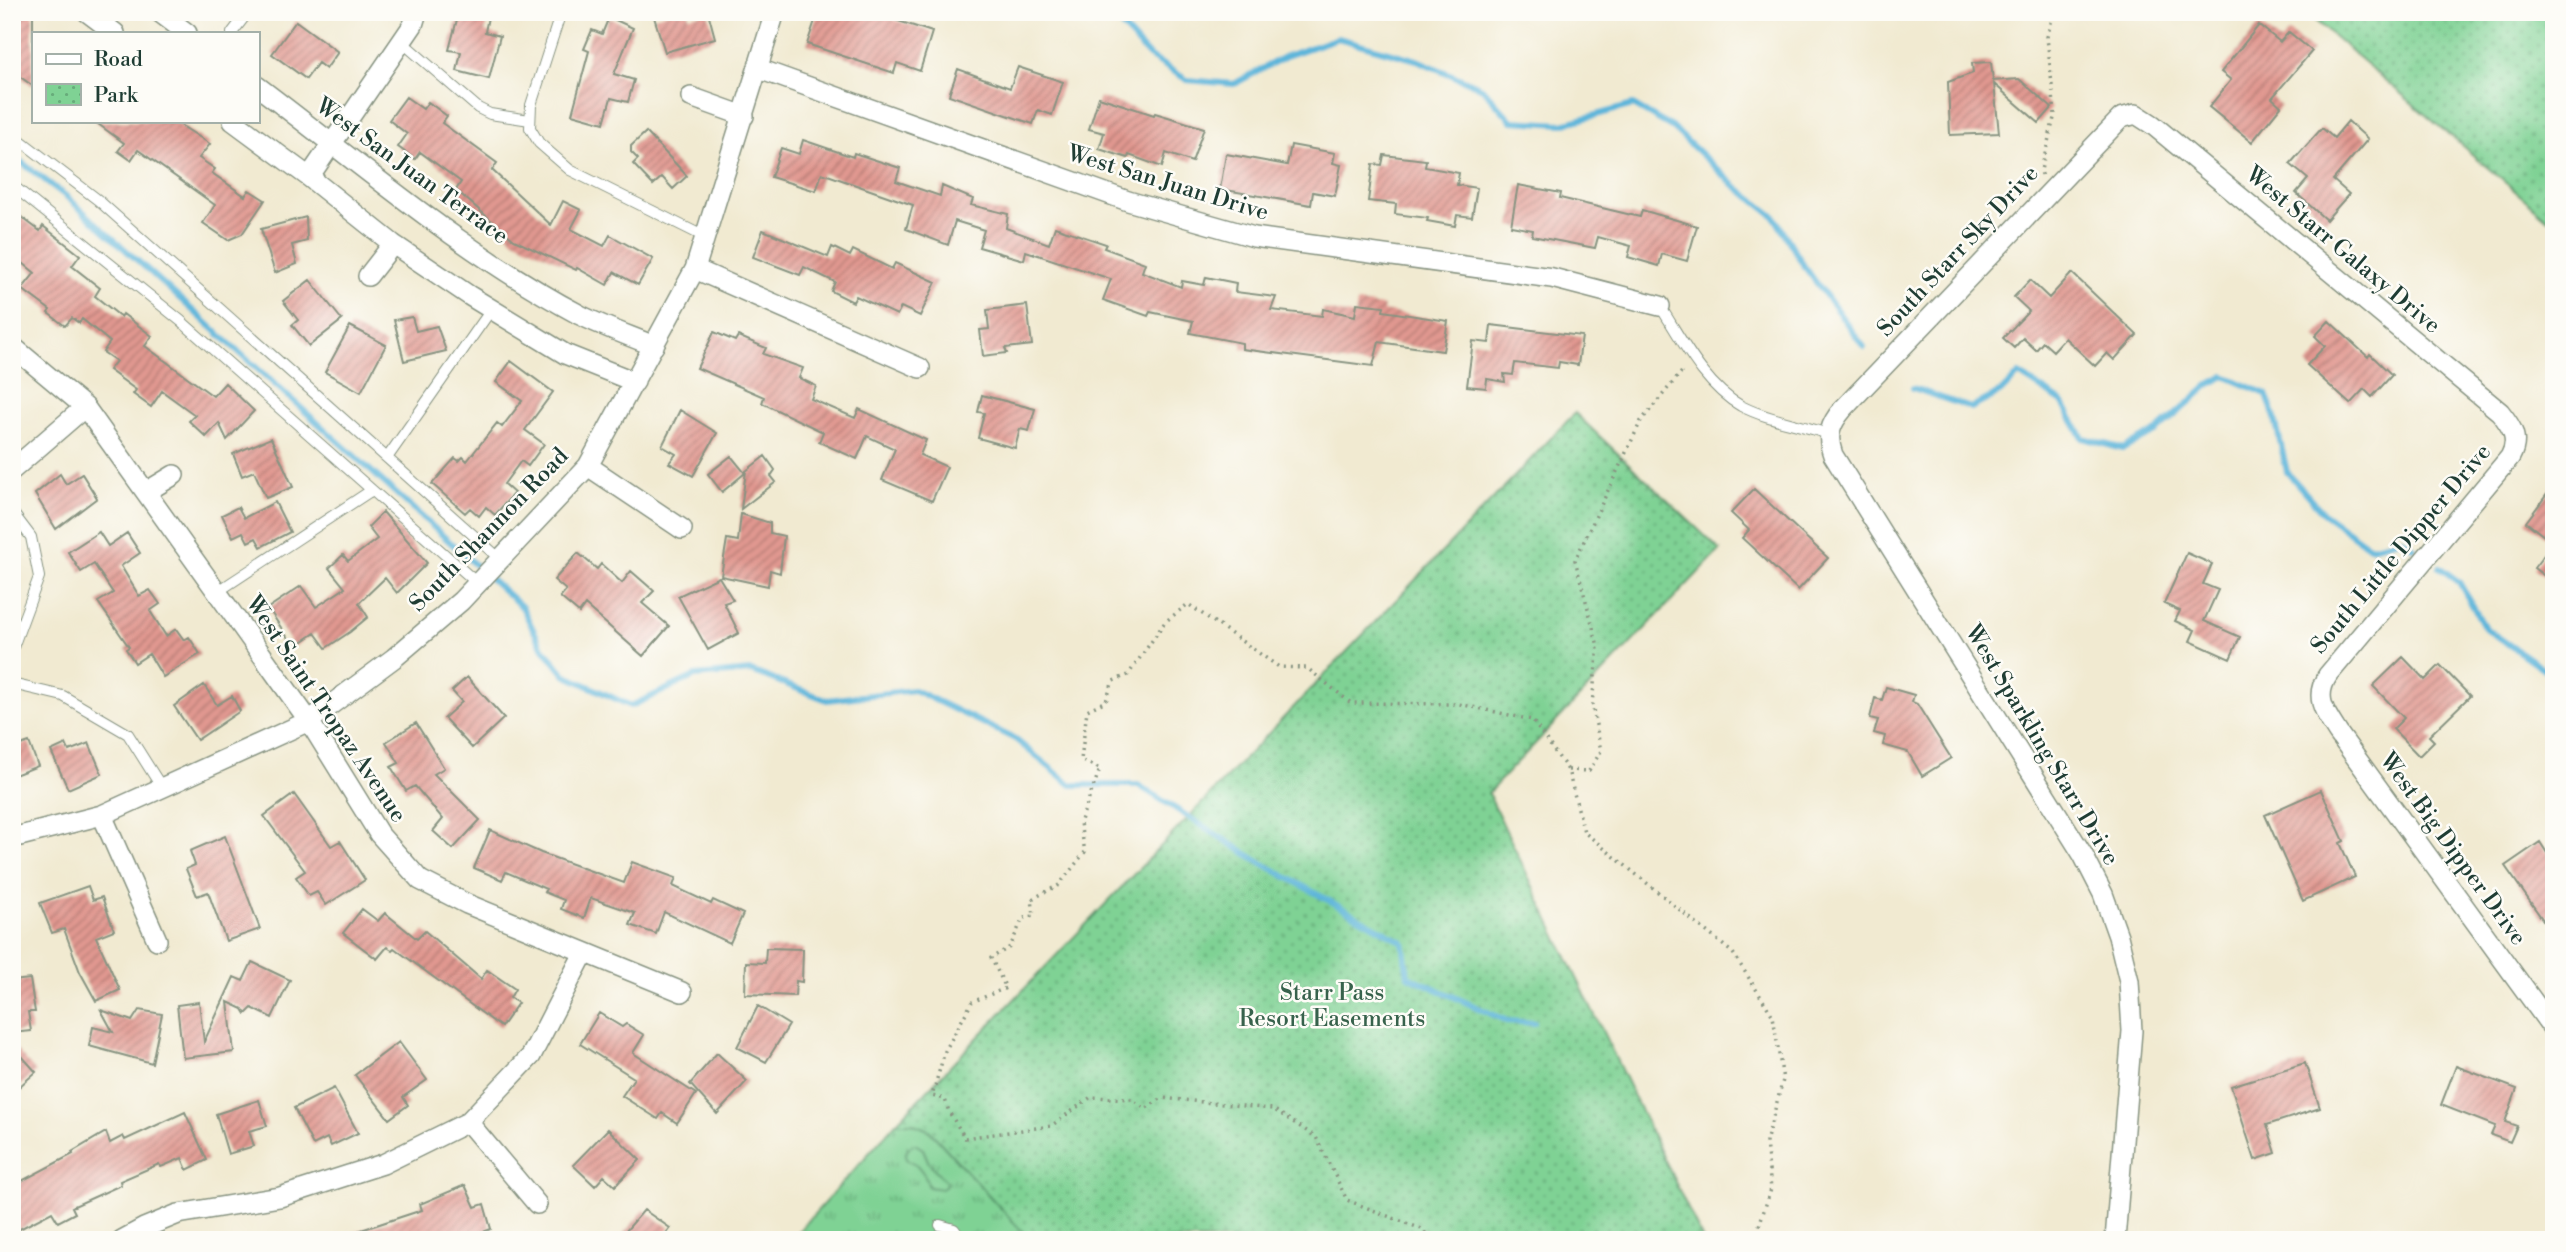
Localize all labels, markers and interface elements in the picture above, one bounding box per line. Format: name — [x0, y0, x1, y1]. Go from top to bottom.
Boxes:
legend — [32, 32, 259, 122]
text: Road — [94, 47, 143, 73]
text: Park — [94, 83, 139, 109]
street label: West San Juan Terrace — [309, 91, 514, 250]
street label: West San Juan Drive — [1063, 139, 1272, 227]
street label: South Starr Sky Drive — [1871, 160, 2045, 342]
street label: West Starr Galaxy Drive — [2239, 160, 2446, 340]
street label: South Little Dipper Drive — [2305, 438, 2497, 660]
street label: South Shannon Road — [404, 442, 574, 618]
street label: West Saint Tropaz Avenue — [239, 589, 412, 828]
street label: West Sparkling Starr Drive — [1958, 619, 2125, 870]
street label: West Big Dipper Drive — [2373, 746, 2532, 951]
park label: Starr Pass Resort Easements — [1239, 979, 1425, 1033]

